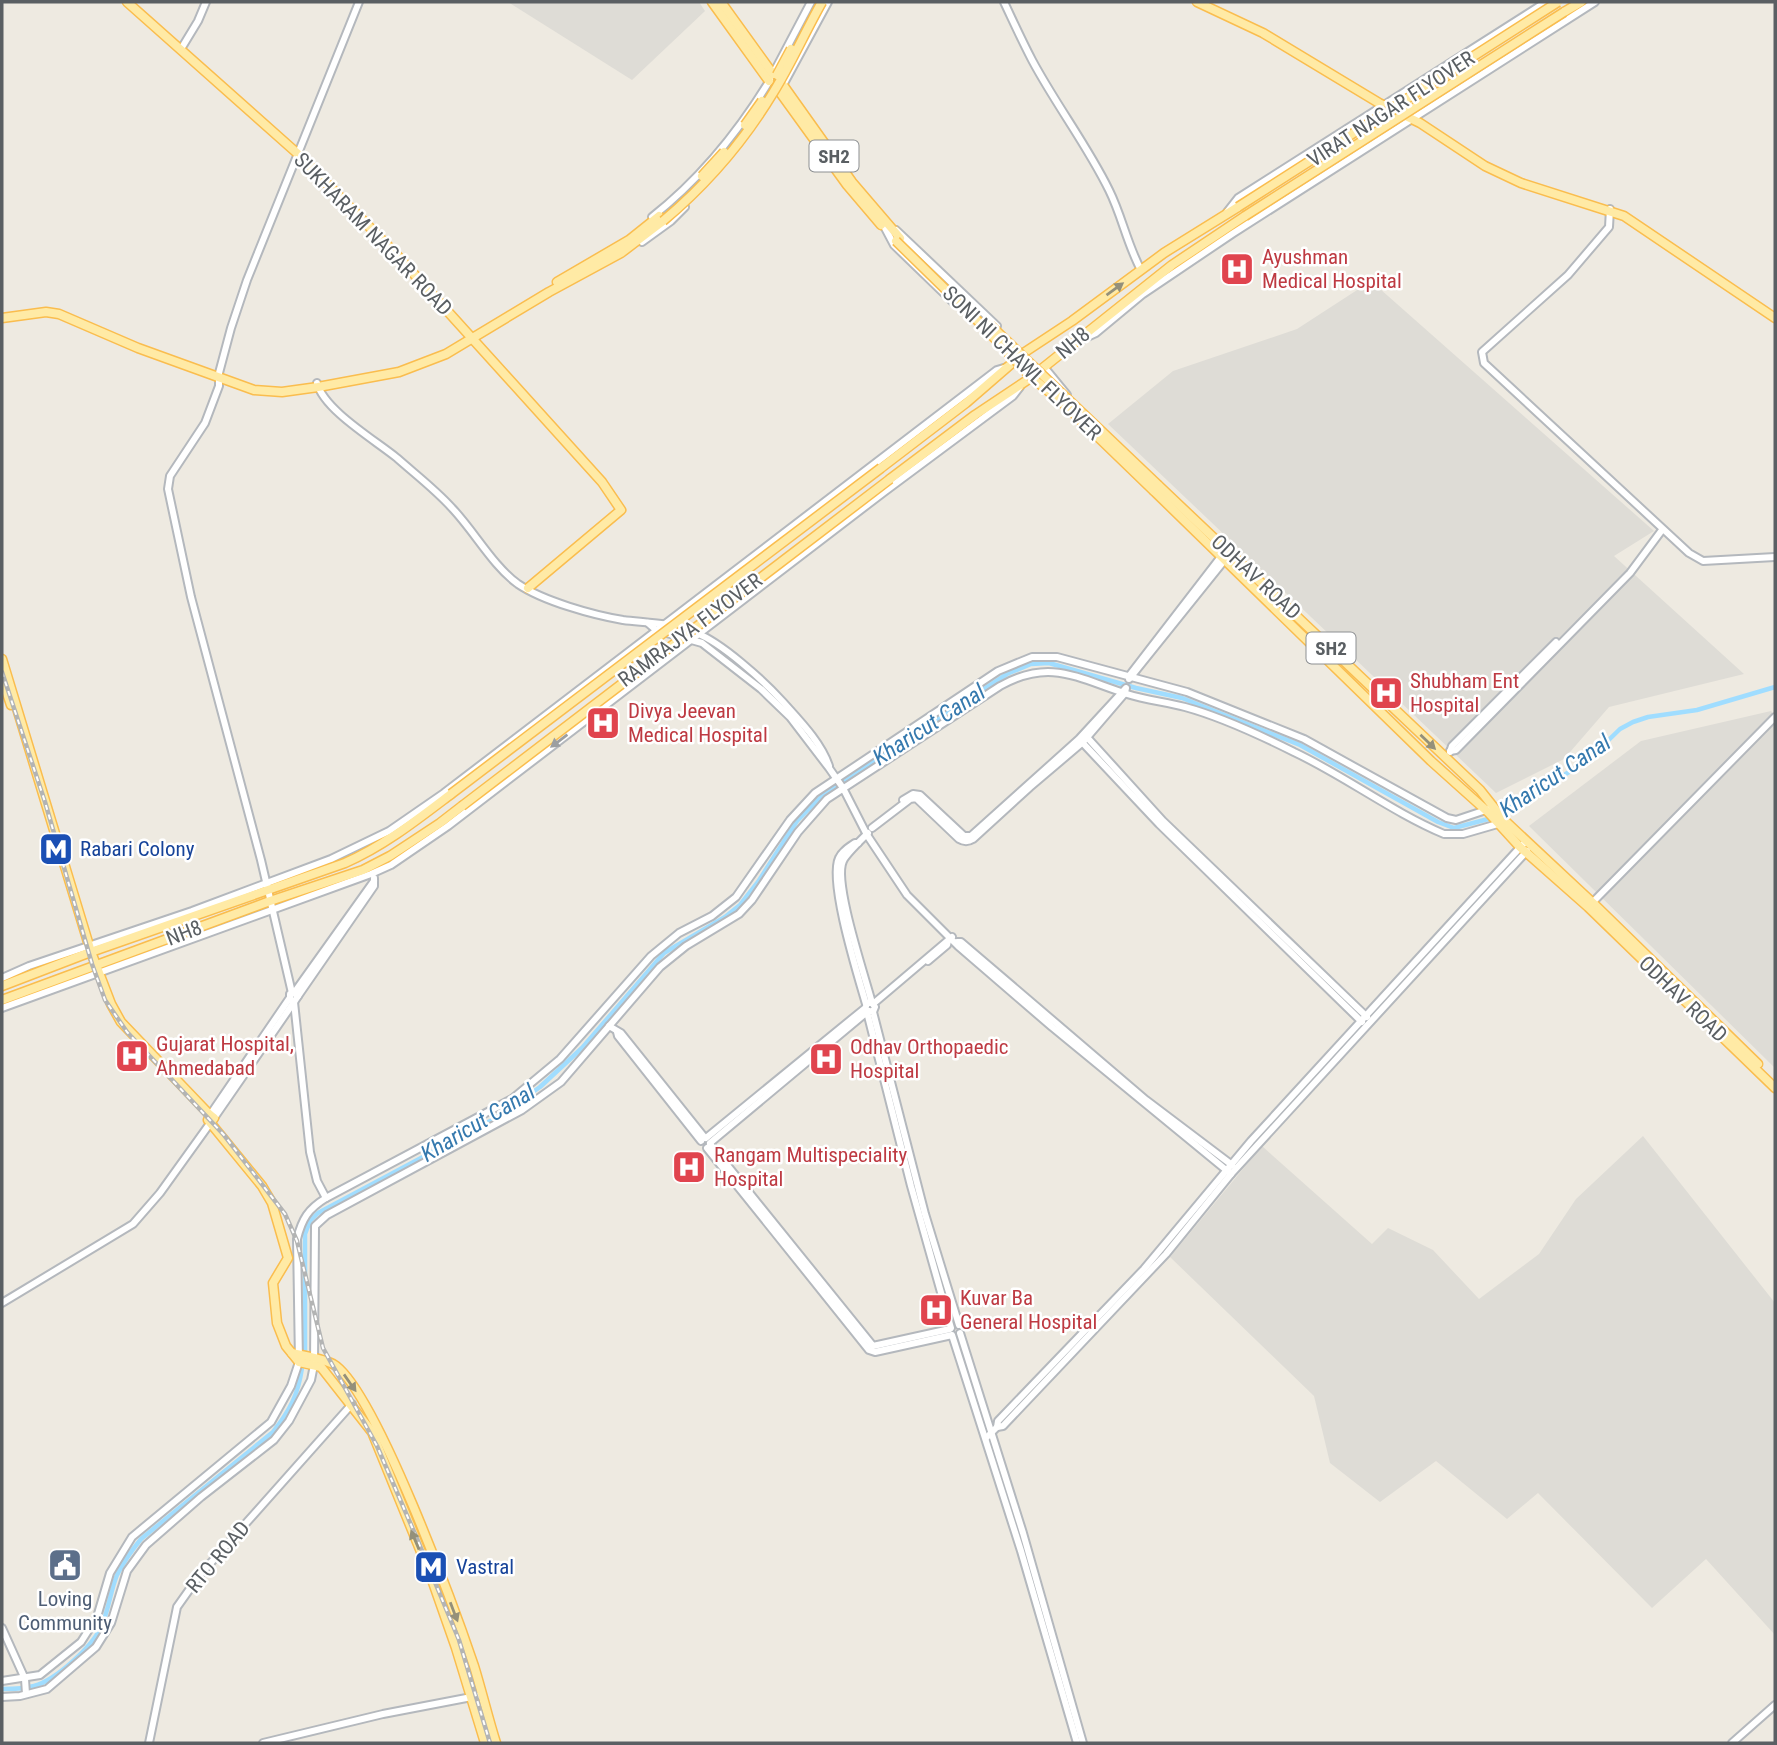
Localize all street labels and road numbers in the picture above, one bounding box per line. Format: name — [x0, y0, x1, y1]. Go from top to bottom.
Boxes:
street label: VIRAT NAGAR FLYOVER — [1303, 46, 1479, 172]
road number: SH2 — [810, 140, 858, 172]
street label: SUKHARAM NAGAR ROAD — [289, 148, 457, 320]
street label: SONI NI CHAWL FLYOVER — [938, 281, 1106, 445]
street label: NH8 — [1051, 322, 1095, 364]
street label: ODHAV ROAD — [1206, 530, 1306, 624]
street label: RAMRAJYA FLYOVER — [613, 568, 767, 692]
road number: SH2 — [1306, 632, 1356, 664]
street label: NH8 — [163, 915, 205, 951]
street label: ODHAV ROAD — [1634, 951, 1732, 1047]
street label: RTO ROAD — [181, 1516, 255, 1598]

